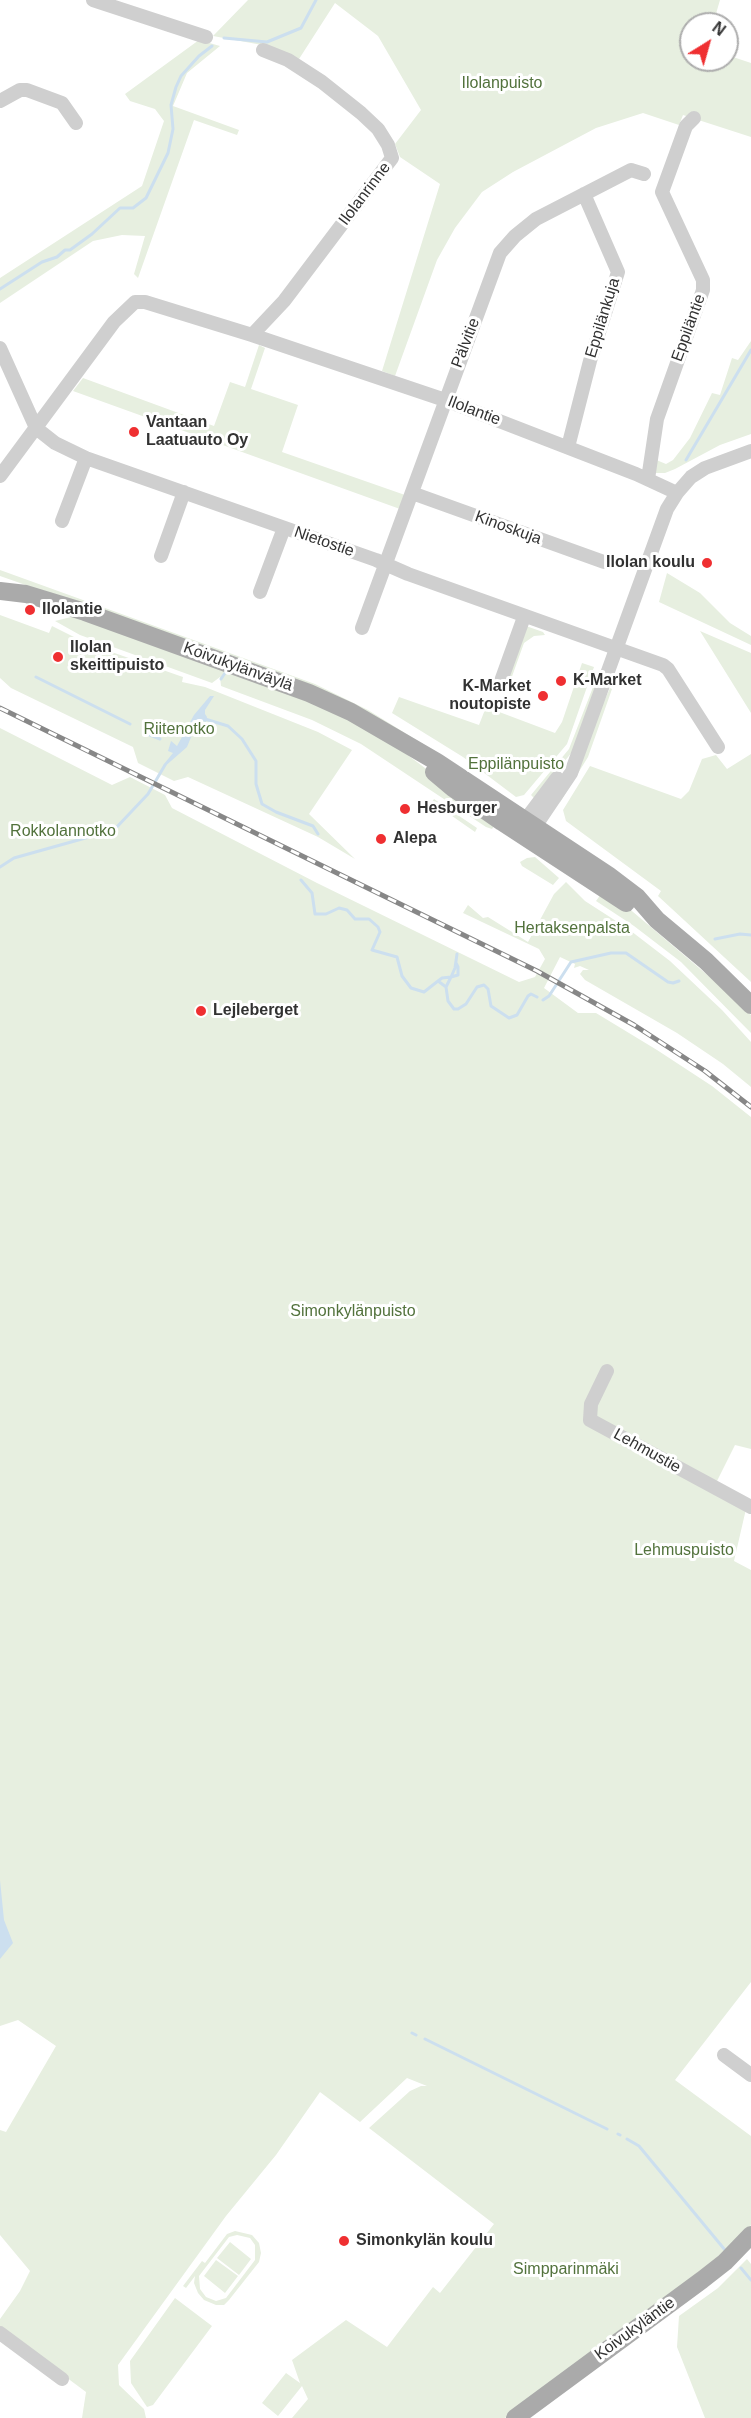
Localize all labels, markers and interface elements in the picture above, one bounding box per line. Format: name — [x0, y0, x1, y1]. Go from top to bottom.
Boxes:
north arrow — [679, 12, 739, 72]
text: N — [709, 19, 729, 39]
park label: Ilolanpuisto — [462, 74, 542, 94]
street label: Ilolanrinne — [335, 159, 395, 229]
street label: Eppilänkuja — [582, 276, 624, 360]
street label: Eppiläntie — [668, 292, 710, 364]
street label: Pälvitie — [448, 315, 484, 371]
street label: Ilolantie — [445, 392, 503, 430]
place label: Vantaan Laatuauto Oy — [146, 413, 248, 451]
marker: Vantaan Laatuauto Oy — [127, 425, 141, 439]
street label: Kinoskuja — [472, 507, 544, 549]
street label: Nietostie — [291, 523, 357, 561]
place label: Ilolan koulu — [606, 553, 695, 573]
marker: Ilolan koulu — [700, 556, 714, 570]
place label: Ilolantie — [42, 600, 102, 620]
marker: Ilolantie — [23, 603, 37, 617]
place label: Ilolan skeittipuisto — [70, 638, 164, 676]
street label: Koivukylänväylä — [181, 638, 295, 696]
marker: Ilolan skeittipuisto — [51, 650, 65, 664]
place label: K-Market — [573, 671, 641, 691]
marker: K-Market — [554, 674, 568, 688]
place label: K-Market noutopiste — [449, 677, 531, 715]
marker: K-Market noutopiste — [536, 689, 550, 703]
park label: Riitenotko — [143, 720, 215, 740]
park label: Eppilänpuisto — [468, 755, 564, 775]
place label: Hesburger — [417, 799, 497, 819]
marker: Hesburger — [398, 802, 412, 816]
park label: Rokkolannotko — [10, 822, 116, 842]
place label: Alepa — [393, 829, 437, 849]
marker: Alepa — [374, 832, 388, 846]
park label: Hertaksenpalsta — [514, 919, 630, 939]
place label: Lejleberget — [213, 1001, 298, 1021]
marker: Lejleberget — [194, 1004, 208, 1018]
park label: Simonkylänpuisto — [290, 1302, 416, 1322]
street label: Lehmustie — [610, 1425, 684, 1477]
park label: Lehmuspuisto — [634, 1541, 734, 1561]
place label: Simonkylän koulu — [356, 2231, 493, 2251]
marker: Simonkylän koulu — [337, 2234, 351, 2248]
park label: Simpparinmäki — [513, 2260, 619, 2280]
street label: Koivukyläntie — [591, 2294, 679, 2364]

